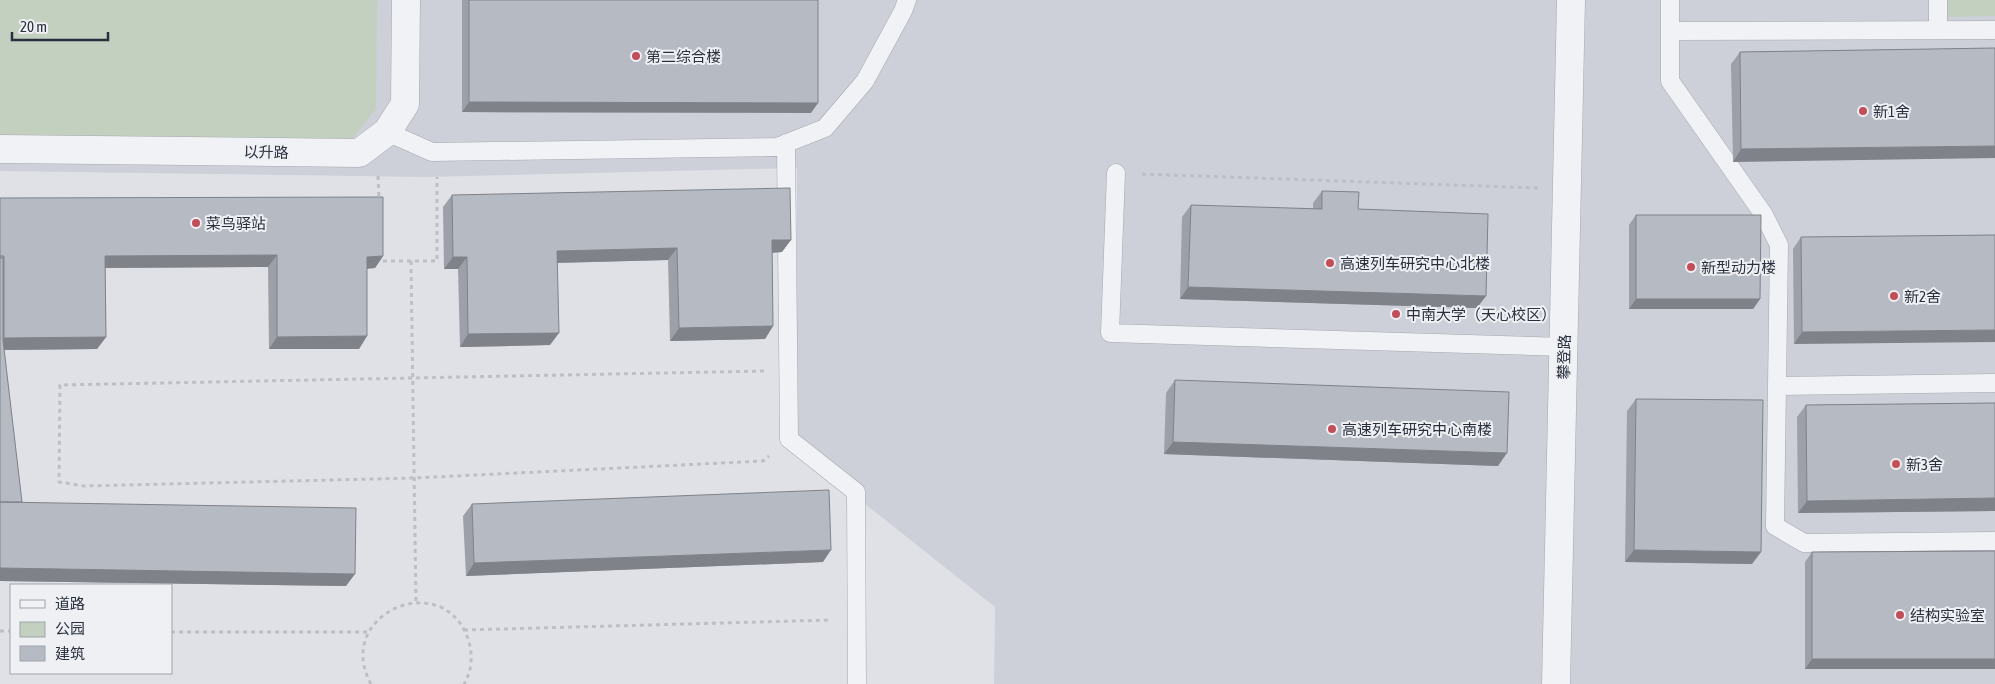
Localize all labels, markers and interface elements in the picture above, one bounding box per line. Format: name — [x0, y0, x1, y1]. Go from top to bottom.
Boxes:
scale bar — [12, 10, 109, 42]
text: 20 m — [20, 18, 47, 35]
place label: 第二综合楼 — [646, 48, 721, 65]
marker: 第二综合楼 — [630, 50, 642, 62]
place label: 新1舍 — [1873, 103, 1910, 120]
marker: 新1舍 — [1857, 105, 1869, 117]
street label: 以升路 — [243, 143, 289, 161]
place label: 菜鸟驿站 — [206, 215, 266, 232]
marker: 菜鸟驿站 — [190, 217, 202, 229]
place label: 高速列车研究中心北楼 — [1340, 255, 1490, 272]
marker: 高速列车研究中心北楼 — [1324, 257, 1336, 269]
place label: 新型动力楼 — [1701, 259, 1776, 276]
marker: 新型动力楼 — [1685, 261, 1697, 273]
place label: 新2舍 — [1904, 288, 1941, 305]
marker: 新2舍 — [1888, 290, 1900, 302]
place label: 中南大学（天心校区） — [1406, 306, 1556, 323]
marker: 中南大学（天心校区） — [1390, 308, 1402, 320]
street label: 攀登路 — [1555, 334, 1573, 380]
place label: 高速列车研究中心南楼 — [1342, 421, 1492, 438]
marker: 高速列车研究中心南楼 — [1326, 423, 1338, 435]
place label: 新3舍 — [1906, 456, 1943, 473]
marker: 新3舍 — [1890, 458, 1902, 470]
legend — [10, 584, 172, 674]
text: 道路 — [55, 595, 85, 612]
place label: 结构实验室 — [1910, 607, 1985, 624]
marker: 结构实验室 — [1894, 609, 1906, 621]
text: 公园 — [55, 620, 85, 637]
text: 建筑 — [55, 645, 85, 662]

